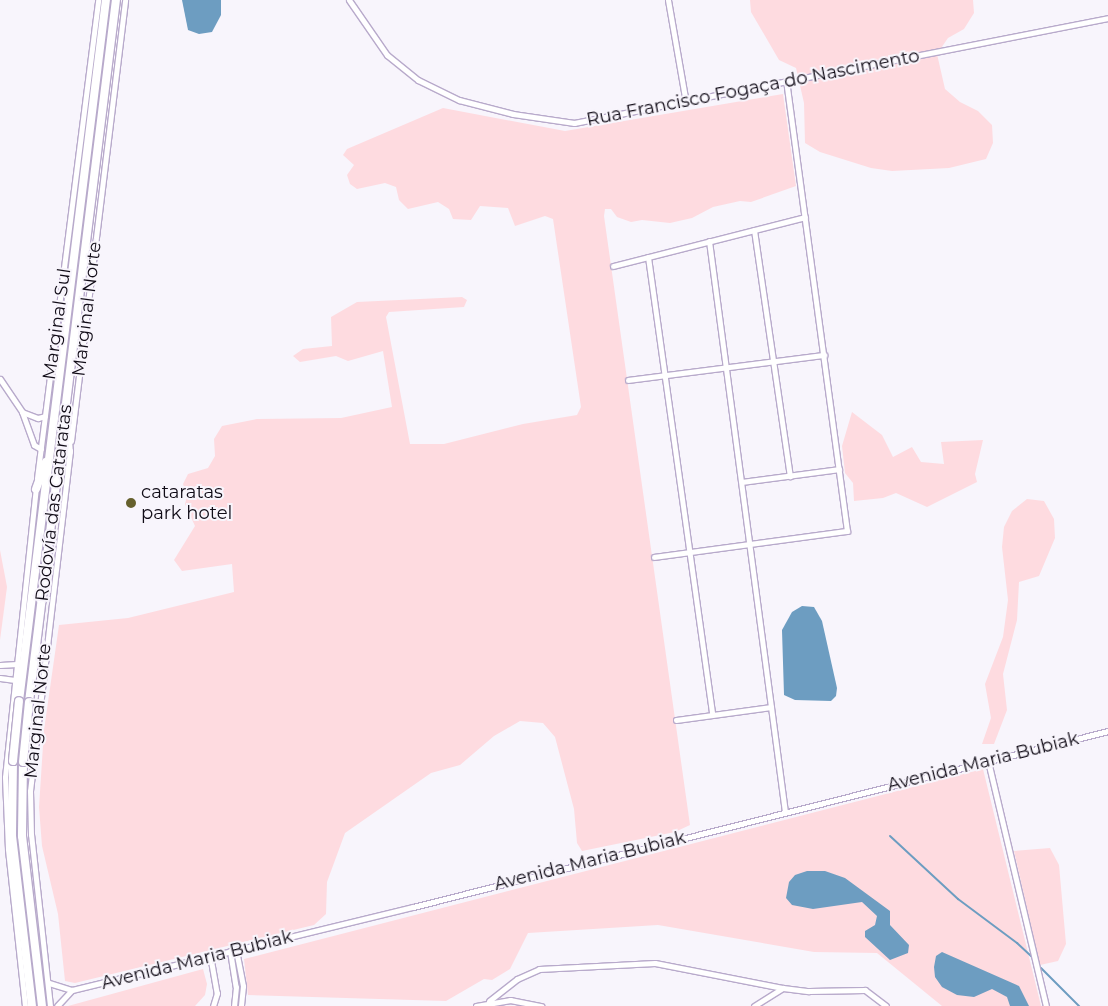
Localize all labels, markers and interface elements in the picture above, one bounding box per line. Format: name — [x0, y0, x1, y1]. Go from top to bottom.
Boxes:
street label: Rua Francisco Fogaça do Nascimento — [585, 45, 921, 131]
street label: Marginal Norte — [68, 240, 106, 378]
street label: Marginal Sul — [38, 267, 76, 381]
street label: Rodovía das Cataratas — [31, 403, 77, 603]
place label: cataratas park hotel — [141, 482, 232, 524]
marker: cataratas park hotel — [125, 497, 137, 509]
street label: Marginal Norte — [20, 642, 56, 780]
street label: Avenida Maria Bubiak — [885, 728, 1081, 796]
street label: Avenida Maria Bubiak — [492, 827, 688, 895]
street label: Avenida Maria Bubiak — [99, 926, 295, 994]

